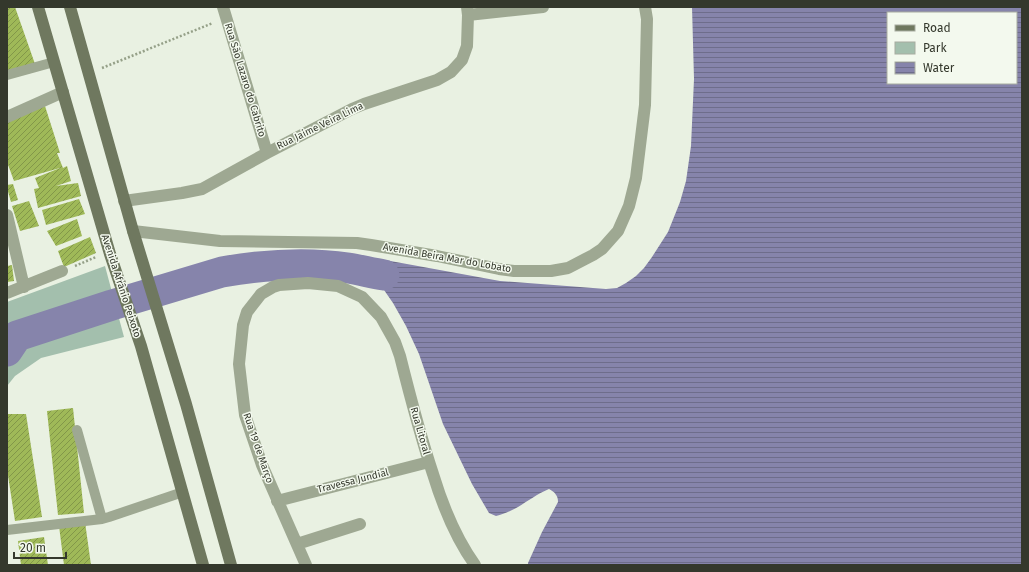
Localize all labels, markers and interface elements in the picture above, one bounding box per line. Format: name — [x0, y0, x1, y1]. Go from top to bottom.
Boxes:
legend — [887, 12, 1017, 84]
street label: Rua São Lazaro do Cabrito — [222, 21, 268, 139]
text: Road — [923, 21, 951, 35]
text: Park — [923, 41, 947, 55]
text: Water — [923, 61, 955, 75]
street label: Rua Jaime Veira Lima — [275, 100, 365, 152]
street label: Avenida Afrânio Peixoto — [99, 233, 143, 339]
street label: Avenida Beira Mar do Lobato — [382, 241, 512, 275]
street label: Rua Litoral — [408, 406, 433, 456]
street label: Rua 19 de Março — [240, 411, 276, 485]
street label: Travessa Jundial — [316, 466, 390, 496]
scale bar — [14, 534, 66, 560]
text: 20 m — [20, 541, 46, 555]

